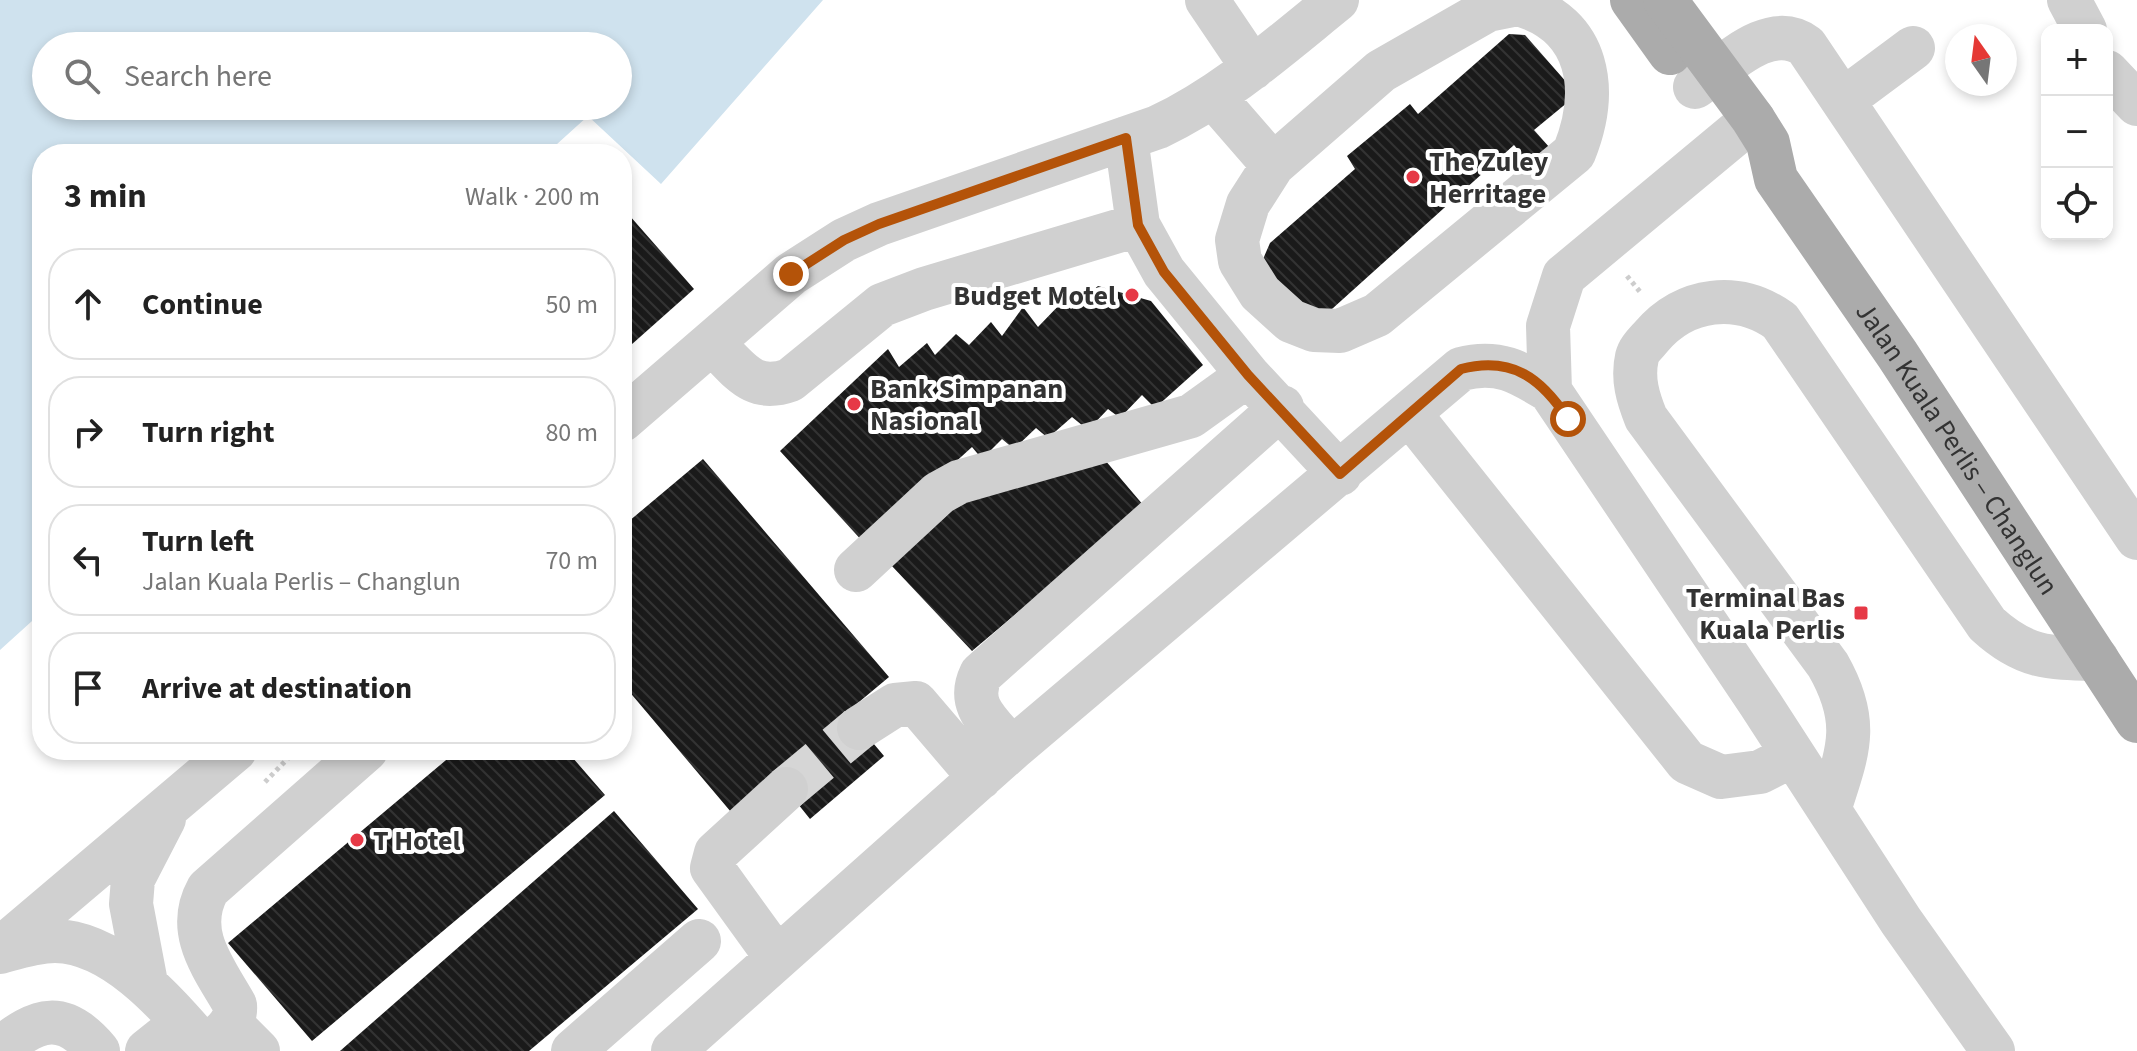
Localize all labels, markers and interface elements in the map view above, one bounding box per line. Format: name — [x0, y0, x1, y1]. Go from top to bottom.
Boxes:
north arrow — [1945, 24, 2017, 96]
map controls — [2041, 24, 2113, 240]
button: + — [2041, 24, 2113, 96]
search box — [32, 32, 632, 120]
icon: search — [60, 54, 104, 98]
text: Search here — [124, 55, 272, 98]
button: − — [2041, 96, 2113, 168]
place label: The Zuley Herritage — [1429, 142, 1549, 214]
marker: The Zuley Herritage — [1404, 168, 1422, 186]
button: locate — [2041, 168, 2113, 240]
text: 3 min — [64, 172, 147, 221]
text: Walk · 200 m — [465, 178, 600, 215]
route end — [773, 256, 809, 292]
place label: Budget Motel — [953, 276, 1116, 316]
icon: ahead — [66, 282, 110, 326]
text: Continue — [142, 283, 263, 326]
text: 50 m — [545, 286, 598, 323]
marker: Budget Motel — [1123, 286, 1141, 304]
street label: Jalan Kuala Perlis – Changlun — [1846, 294, 2068, 603]
place label: Bank Simpanan Nasional — [870, 369, 1063, 441]
marker: Bank Simpanan Nasional — [845, 395, 863, 413]
route start — [1550, 401, 1586, 437]
icon: right — [66, 410, 110, 454]
text: Turn right — [142, 411, 274, 454]
text: 80 m — [545, 414, 598, 451]
text: Turn left — [142, 520, 254, 563]
icon: left — [66, 538, 110, 582]
text: 70 m — [545, 542, 598, 579]
text: Jalan Kuala Perlis – Changlun — [142, 563, 461, 600]
place label: Terminal Bas Kuala Perlis — [1686, 578, 1845, 650]
marker: Terminal Bas Kuala Perlis — [1852, 604, 1870, 622]
icon: arrive — [66, 666, 110, 710]
text: Arrive at destination — [142, 667, 412, 710]
place label: T Hotel — [373, 821, 461, 861]
marker: T Hotel — [348, 831, 366, 849]

